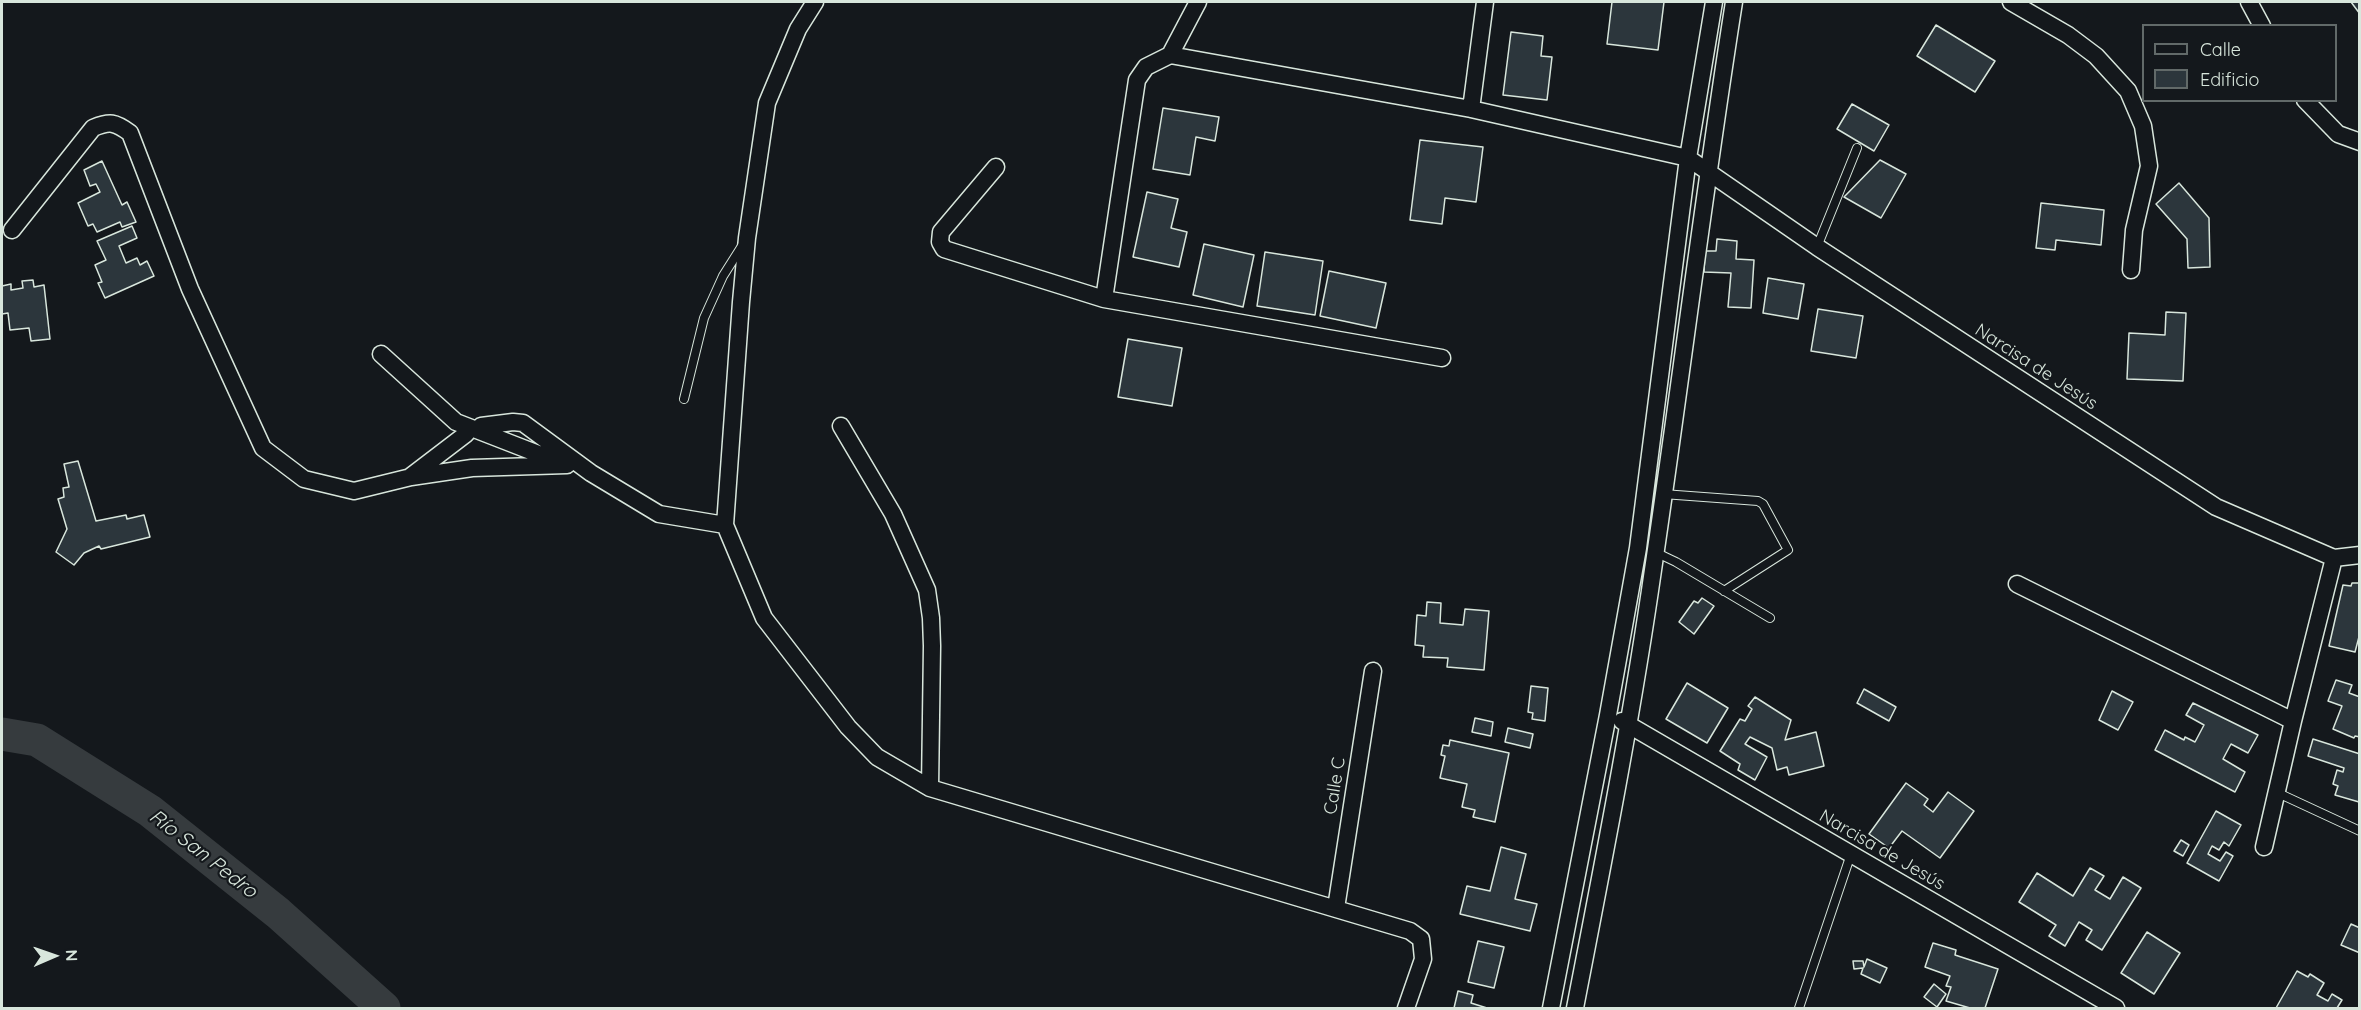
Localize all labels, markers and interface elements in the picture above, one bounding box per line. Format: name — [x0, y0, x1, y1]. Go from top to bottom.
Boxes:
legend — [2142, 24, 2337, 102]
text: Calle — [2200, 38, 2241, 61]
text: Edificio — [2200, 68, 2259, 91]
street label: Narcisa de Jesús — [1971, 319, 2101, 415]
street label: Calle C — [1320, 756, 1350, 816]
water label: Río San Pedro — [144, 805, 262, 903]
street label: Narcisa de Jesús — [1815, 805, 1949, 895]
north arrow — [24, 926, 84, 986]
text: N — [62, 949, 82, 962]

